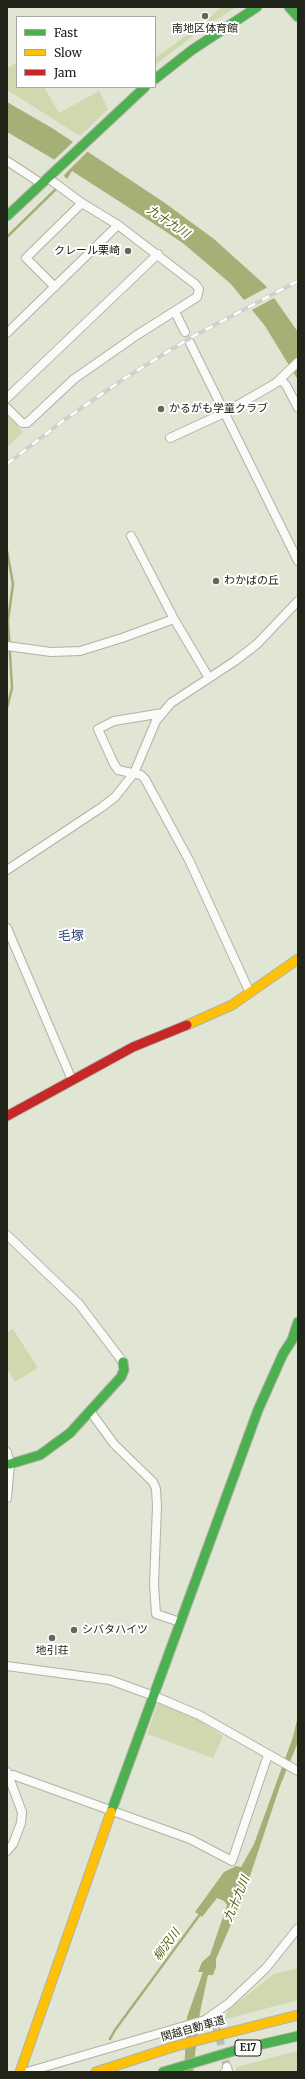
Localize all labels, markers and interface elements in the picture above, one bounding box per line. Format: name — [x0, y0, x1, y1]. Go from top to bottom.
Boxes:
marker: 南地区体育館 — [200, 11, 210, 21]
legend — [16, 16, 156, 88]
place label: 南地区体育館 — [172, 22, 238, 36]
text: Fast — [54, 25, 78, 40]
text: Slow — [54, 45, 82, 60]
text: Jam — [54, 65, 76, 80]
water label: 九十九川 — [144, 203, 192, 241]
place label: クレール栗崎 — [54, 244, 120, 258]
marker: クレール栗崎 — [123, 246, 133, 256]
place label: かるがも学童クラブ — [169, 402, 268, 416]
marker: かるがも学童クラブ — [156, 404, 166, 414]
place label: わかばの丘 — [224, 574, 279, 588]
marker: わかばの丘 — [211, 576, 221, 586]
district label: 毛塚 — [58, 928, 84, 944]
place label: シバタハイツ — [82, 1623, 148, 1637]
marker: シバタハイツ — [69, 1625, 79, 1635]
marker: 地引荘 — [47, 1633, 57, 1643]
place label: 地引荘 — [36, 1644, 68, 1658]
water label: 九十九川 — [221, 1874, 253, 1924]
water label: 柳沢川 — [151, 1926, 183, 1964]
street label: 関越自動車道 — [159, 2014, 227, 2044]
road number: E17 — [235, 2040, 261, 2056]

